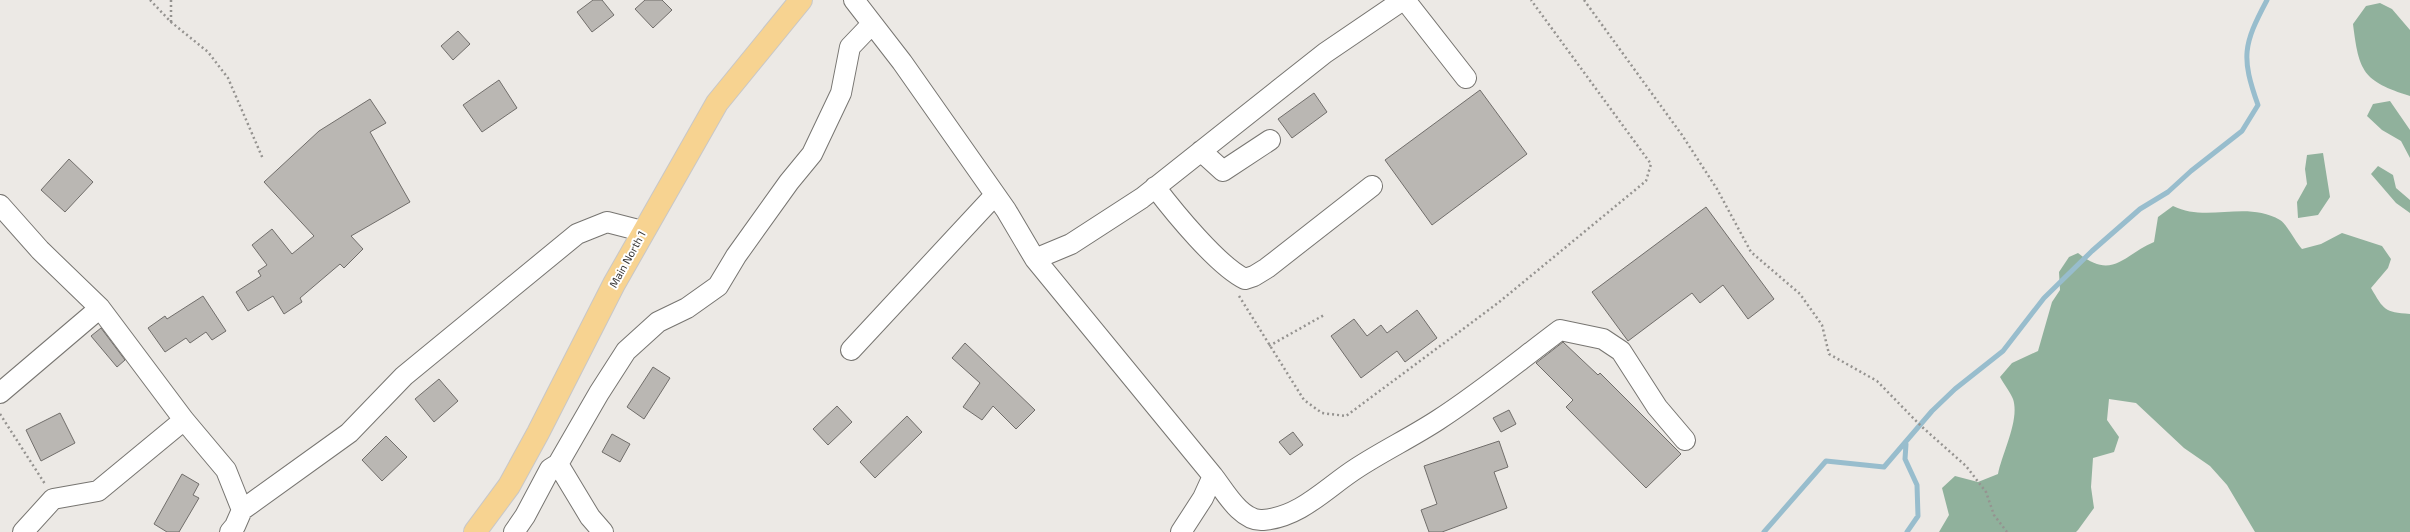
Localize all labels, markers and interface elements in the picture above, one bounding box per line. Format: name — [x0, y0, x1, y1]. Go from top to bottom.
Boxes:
street label: Main North 1 — [606, 228, 648, 290]

